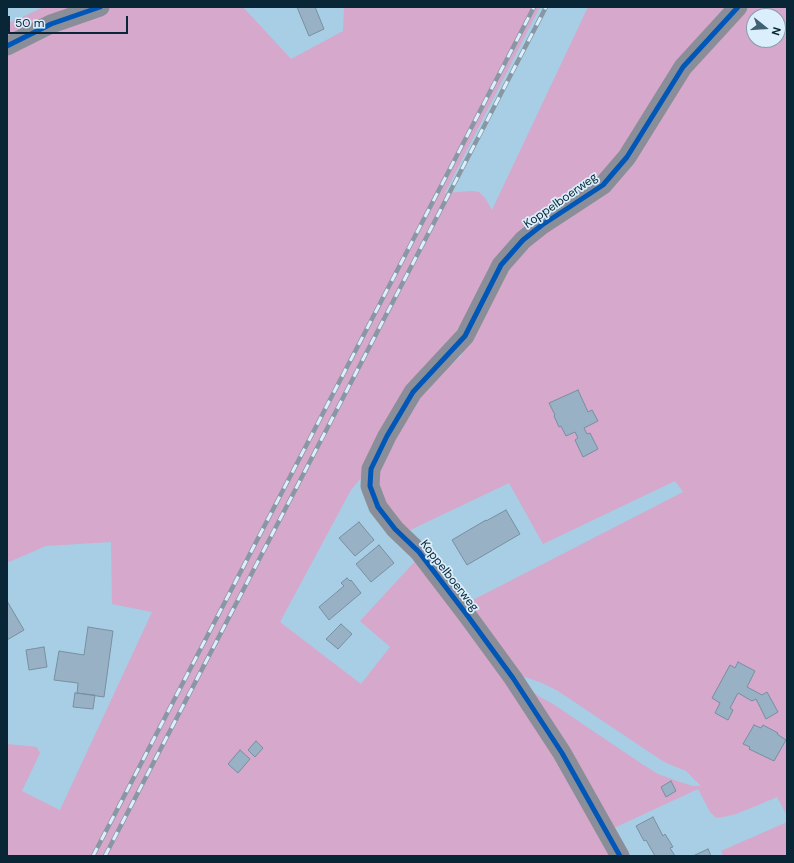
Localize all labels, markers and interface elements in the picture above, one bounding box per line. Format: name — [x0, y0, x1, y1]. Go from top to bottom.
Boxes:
scale bar — [10, 8, 130, 34]
north arrow — [746, 8, 786, 48]
text: 50 m — [15, 15, 44, 31]
text: N — [769, 25, 784, 37]
street label: Koppelboerweg — [521, 170, 601, 232]
street label: Koppelboerweg — [417, 537, 481, 615]

